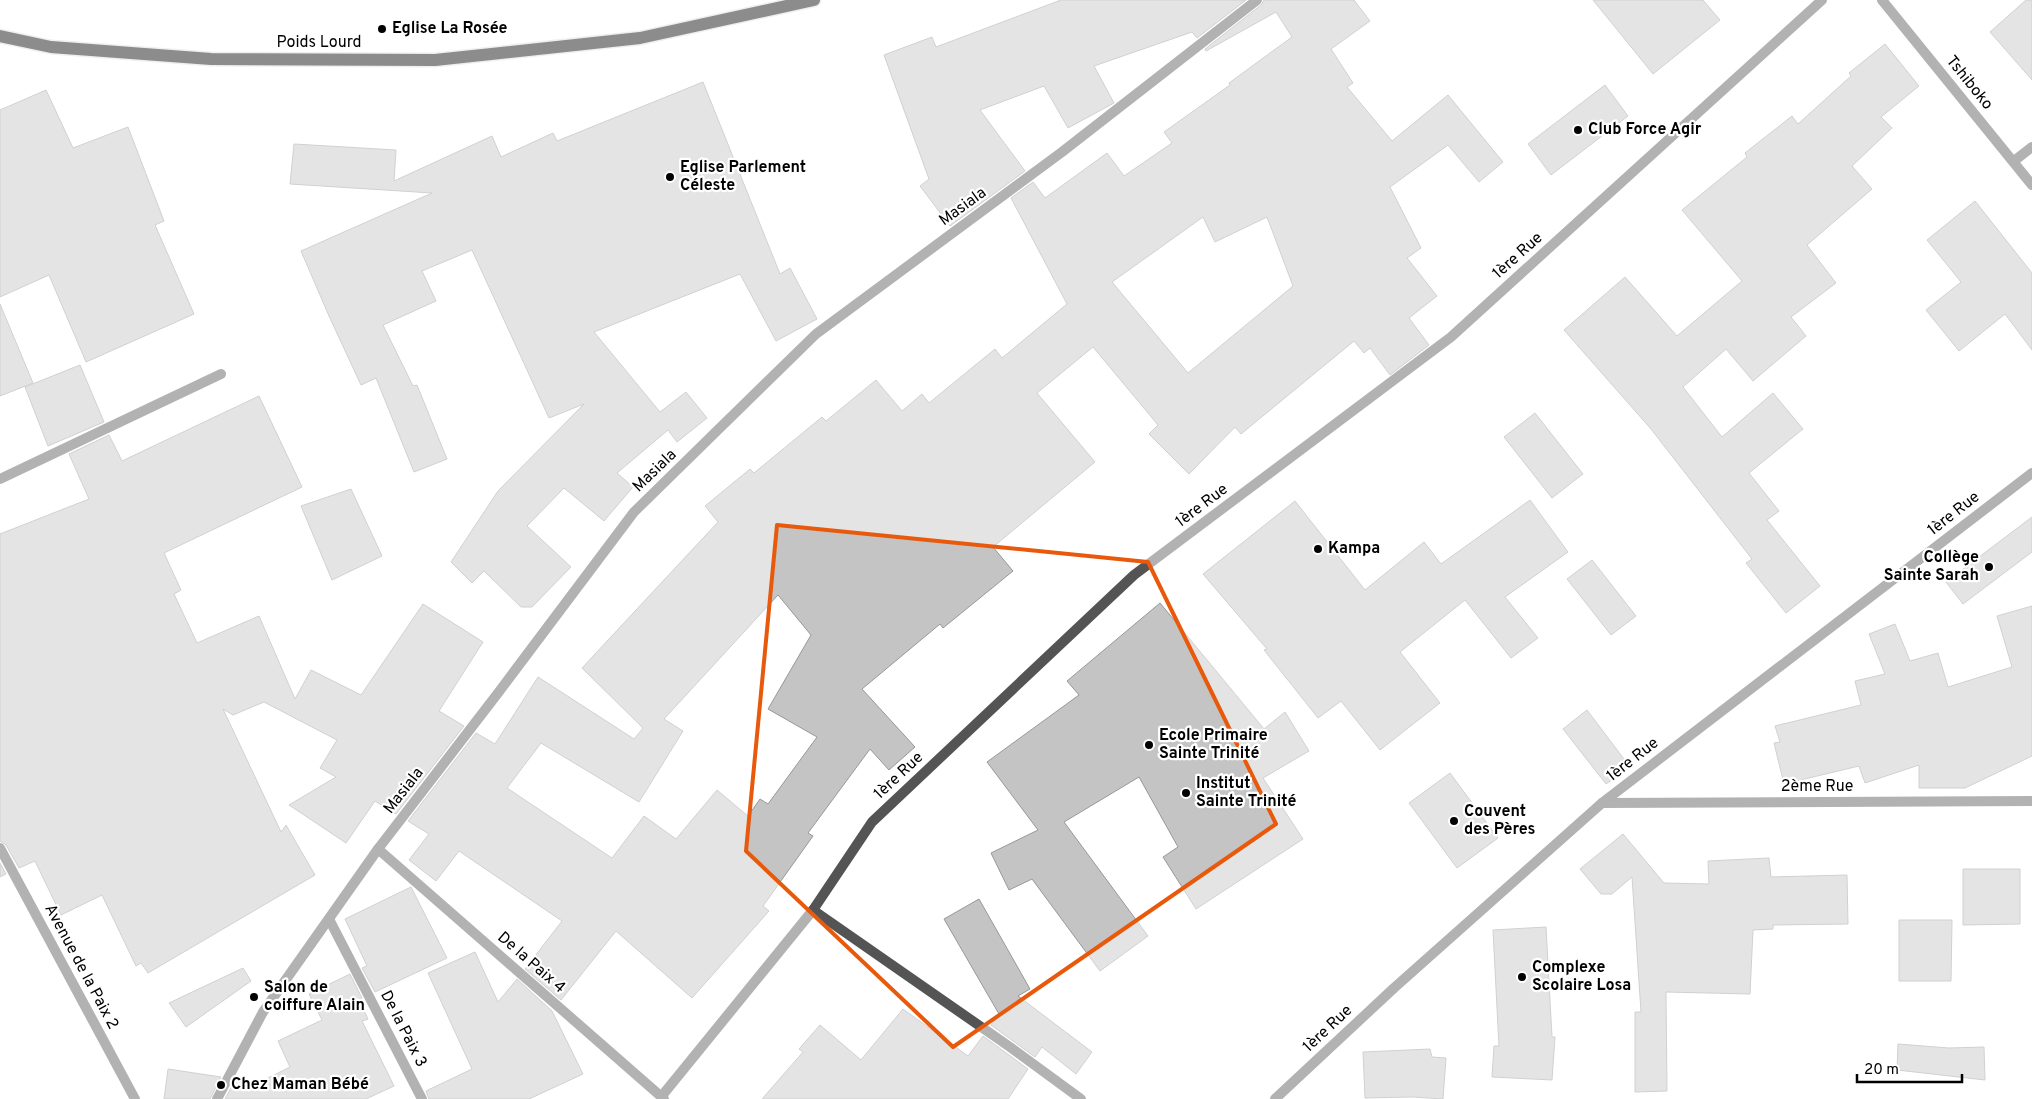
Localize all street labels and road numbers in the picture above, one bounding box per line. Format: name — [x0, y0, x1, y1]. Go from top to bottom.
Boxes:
street label: Poids Lourd — [276, 33, 362, 53]
street label: Tshiboko — [1941, 52, 1997, 114]
street label: Masiala — [936, 183, 990, 231]
street label: 1ère Rue — [1489, 228, 1547, 284]
street label: Masiala — [629, 445, 681, 497]
street label: 1ère Rue — [1172, 480, 1232, 532]
street label: 1ère Rue — [1924, 487, 1984, 541]
street label: 1ère Rue — [1603, 733, 1663, 787]
street label: 1ère Rue — [870, 748, 928, 804]
street label: Masiala — [380, 764, 428, 818]
street label: 2ème Rue — [1781, 777, 1853, 797]
street label: Avenue de la Paix 2 — [40, 901, 122, 1033]
street label: De la Paix 4 — [493, 928, 569, 998]
street label: De la Paix 3 — [375, 987, 431, 1071]
street label: 1ère Rue — [1299, 1001, 1357, 1057]

